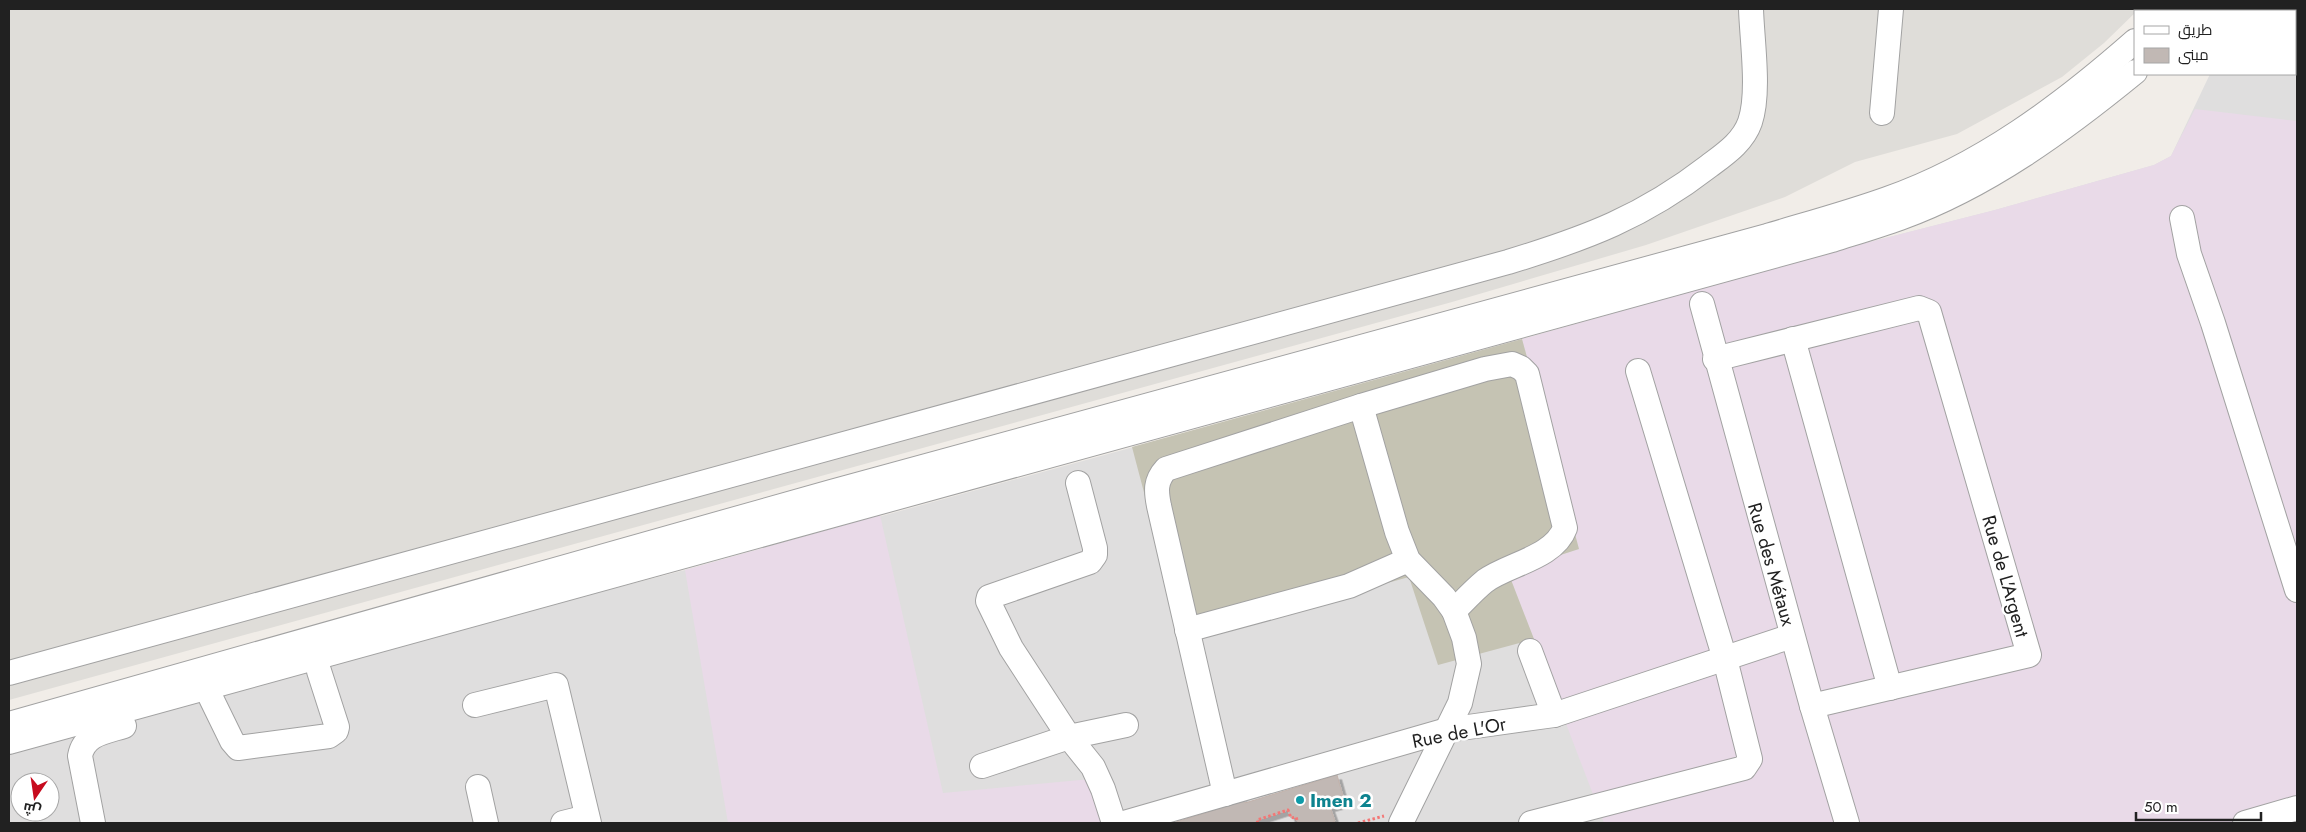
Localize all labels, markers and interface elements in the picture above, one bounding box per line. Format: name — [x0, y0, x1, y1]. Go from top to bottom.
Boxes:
legend — [2134, 10, 2296, 75]
text: طريق — [2178, 19, 2212, 41]
text: مبنى — [2178, 44, 2209, 66]
street label: Rue des Métaux — [1741, 499, 1802, 629]
street label: Rue de L'Argent — [1975, 512, 2036, 641]
street label: Rue de L'Or — [1410, 710, 1509, 755]
north arrow — [10, 772, 60, 822]
place label: Imen 2 — [1310, 787, 1372, 814]
scale bar — [2136, 790, 2261, 822]
marker: Imen 2 — [1294, 794, 1306, 806]
text: 50 m — [2144, 796, 2178, 818]
text: ش — [21, 798, 43, 821]

